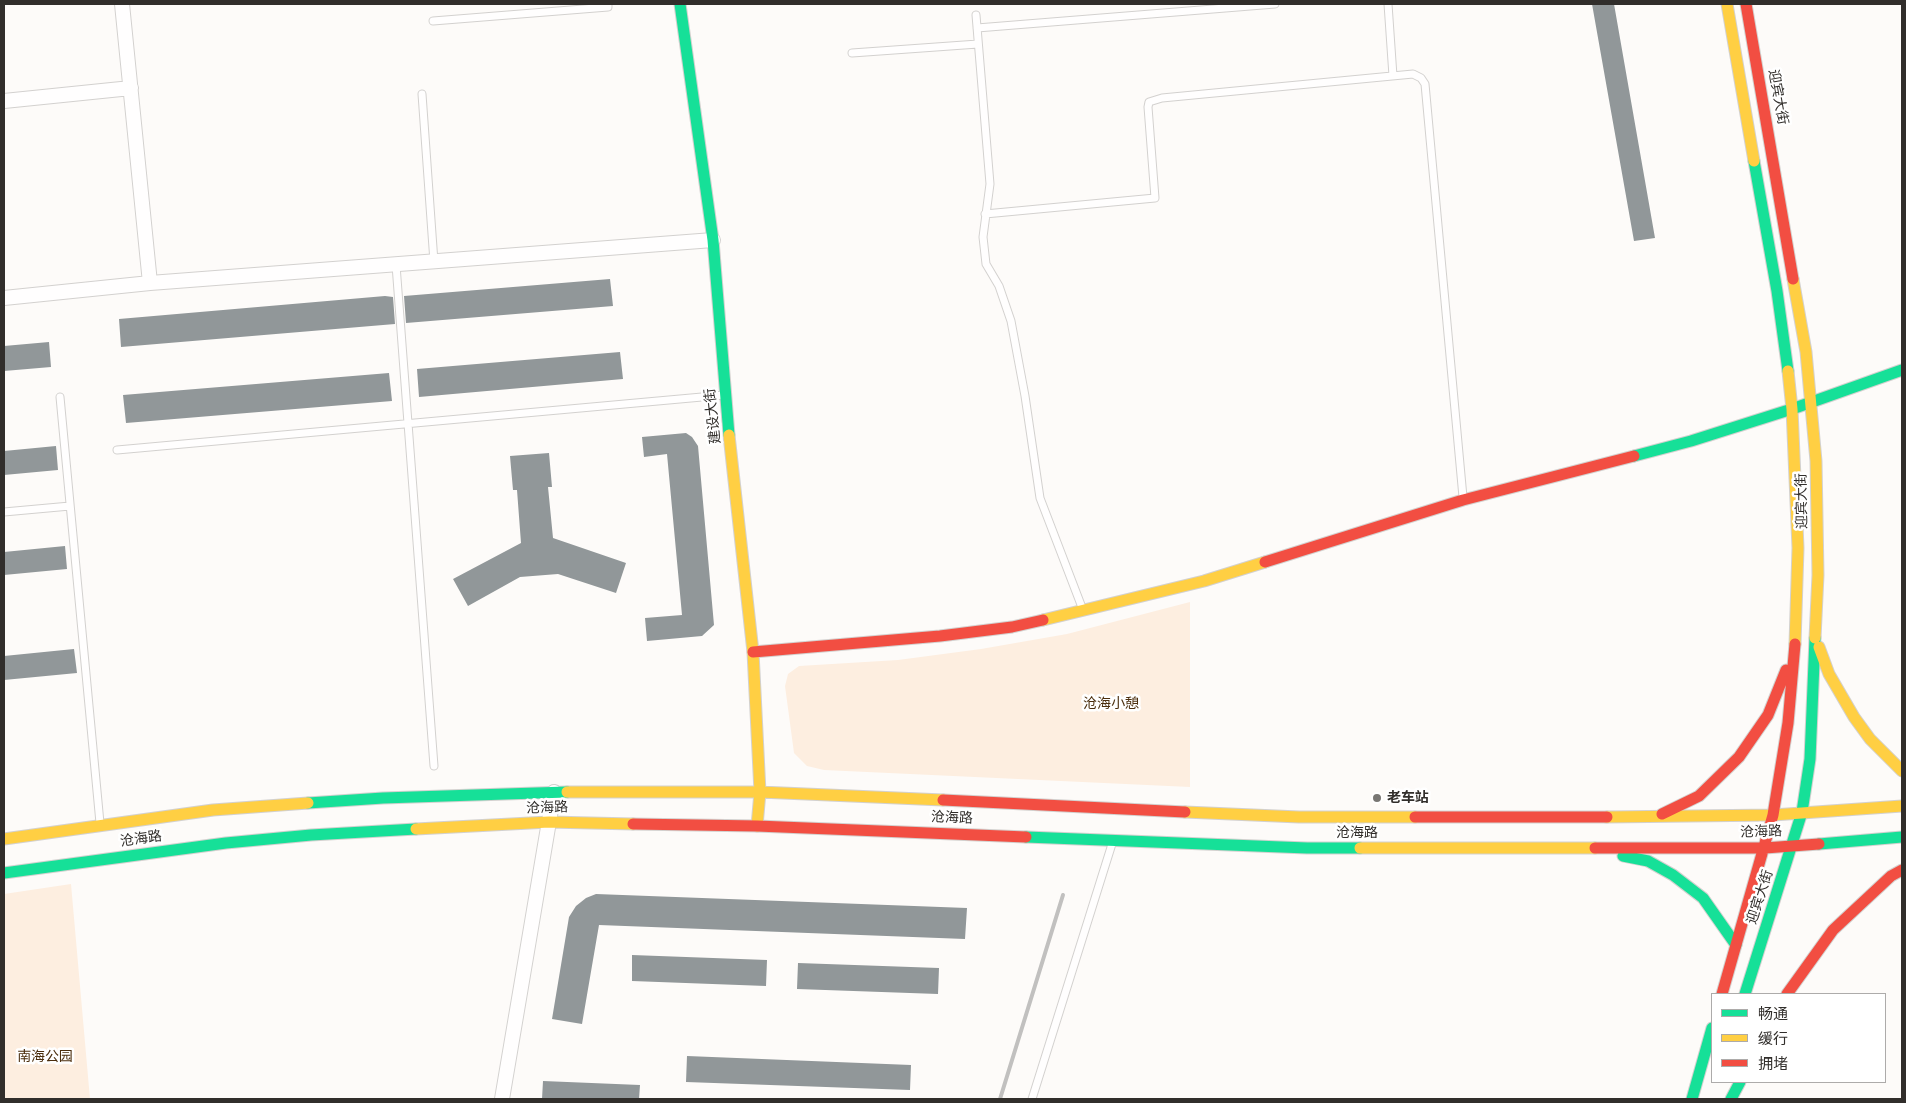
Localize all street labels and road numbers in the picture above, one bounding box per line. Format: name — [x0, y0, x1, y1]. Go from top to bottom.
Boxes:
street label: 迎宾大街 — [1765, 68, 1791, 126]
street label: 建设大街 — [702, 387, 724, 445]
street label: 迎宾大街 — [1793, 473, 1811, 529]
street label: 沧海路 — [526, 799, 568, 817]
street label: 沧海路 — [931, 809, 973, 827]
street label: 沧海路 — [1740, 823, 1782, 841]
street label: 沧海路 — [1336, 825, 1378, 841]
street label: 沧海路 — [119, 828, 163, 850]
street label: 迎宾大街 — [1743, 868, 1777, 926]

